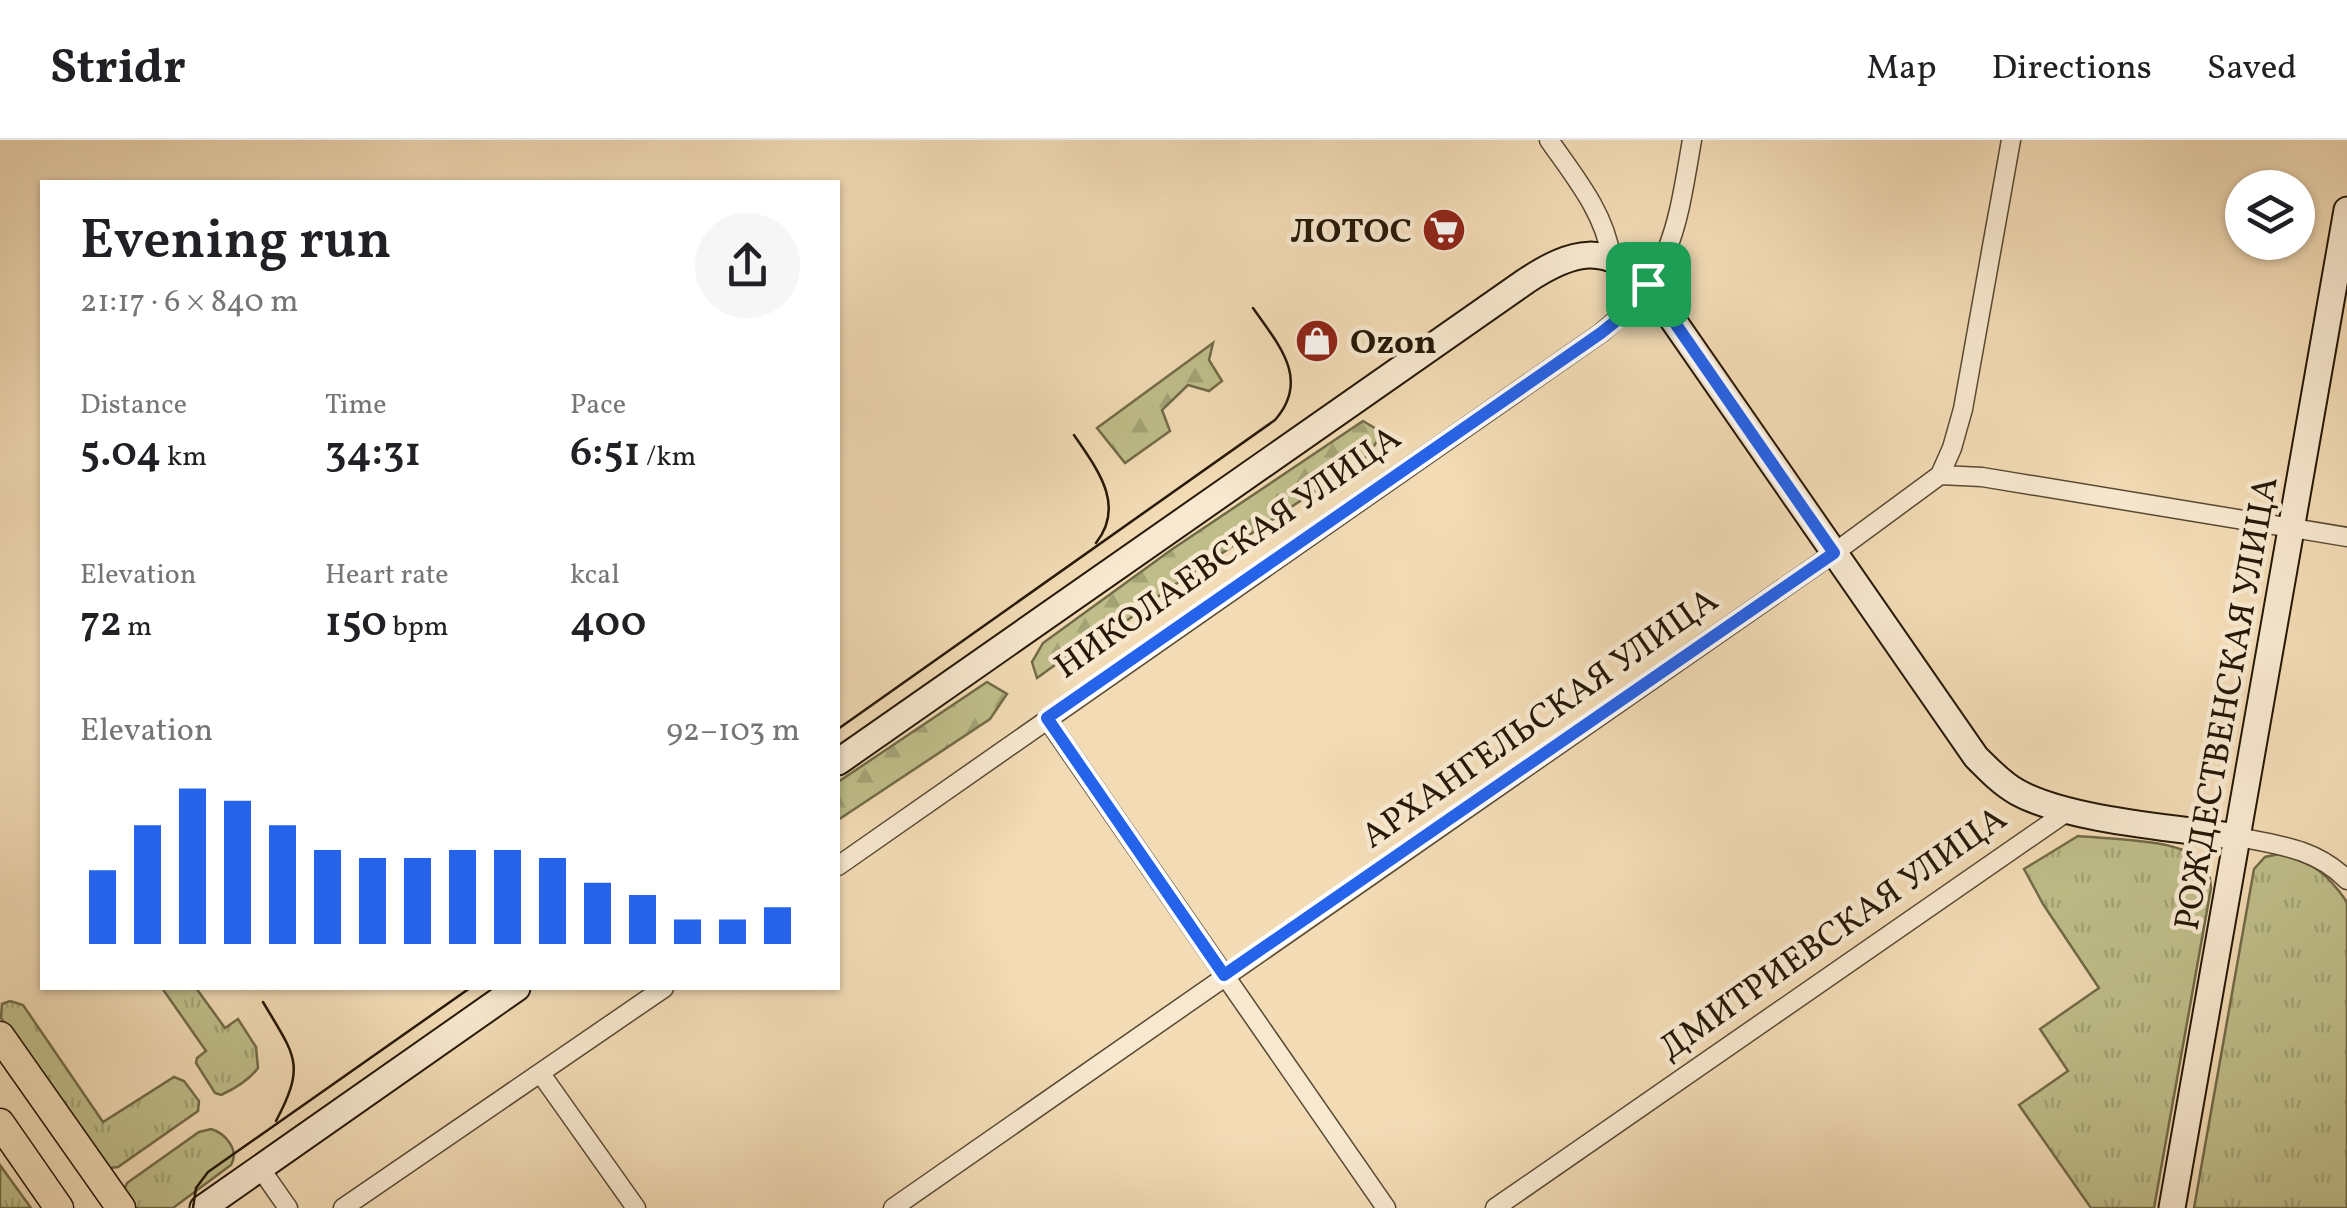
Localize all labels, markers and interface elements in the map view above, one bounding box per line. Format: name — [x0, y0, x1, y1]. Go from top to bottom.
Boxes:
text: Stridr — [50, 36, 186, 103]
text: Map — [1866, 45, 1937, 93]
text: Directions — [1992, 45, 2152, 93]
text: Saved — [2207, 45, 2297, 93]
map controls — [2225, 170, 2315, 260]
button: layers — [2225, 170, 2315, 260]
text: Evening run — [80, 205, 392, 281]
supermarket icon: ЛОТОС — [1421, 207, 1467, 253]
place label: ЛОТОС — [1291, 209, 1412, 257]
button: share — [695, 213, 800, 318]
pin — [1606, 242, 1691, 327]
icon: arrive — [1621, 257, 1676, 312]
text: 21:17 · 6 × 840 m — [80, 281, 298, 325]
shop icon: Ozon — [1294, 318, 1340, 364]
place label: Ozon — [1350, 320, 1437, 368]
text: Distance — [80, 386, 187, 425]
text: Time — [325, 386, 386, 425]
text: Pace — [570, 386, 626, 425]
street label: НИКОЛАЕВСКАЯ УЛИЦА — [1046, 415, 1412, 692]
text: 5.04 — [80, 425, 161, 484]
text: 34:31 — [325, 425, 421, 484]
text: 6:51 — [570, 425, 640, 484]
text: km — [161, 438, 207, 477]
text: /km — [640, 438, 696, 477]
street label: РОЖДЕСТВЕНСКАЯ УЛИЦА — [2164, 473, 2292, 934]
text: Elevation — [80, 556, 196, 595]
text: Heart rate — [325, 556, 449, 595]
text: kcal — [570, 556, 620, 595]
street label: АРХАНГЕЛЬСКАЯ УЛИЦА — [1353, 578, 1729, 861]
text: 72 — [80, 595, 122, 654]
text: 150 — [325, 595, 387, 654]
text: 400 — [570, 595, 646, 654]
text: m — [122, 608, 152, 647]
text: bpm — [387, 608, 449, 647]
text: Elevation — [80, 710, 213, 754]
text: 92–103 m — [666, 710, 800, 754]
street label: ДМИТРИЕВСКАЯ УЛИЦА — [1650, 796, 2017, 1073]

